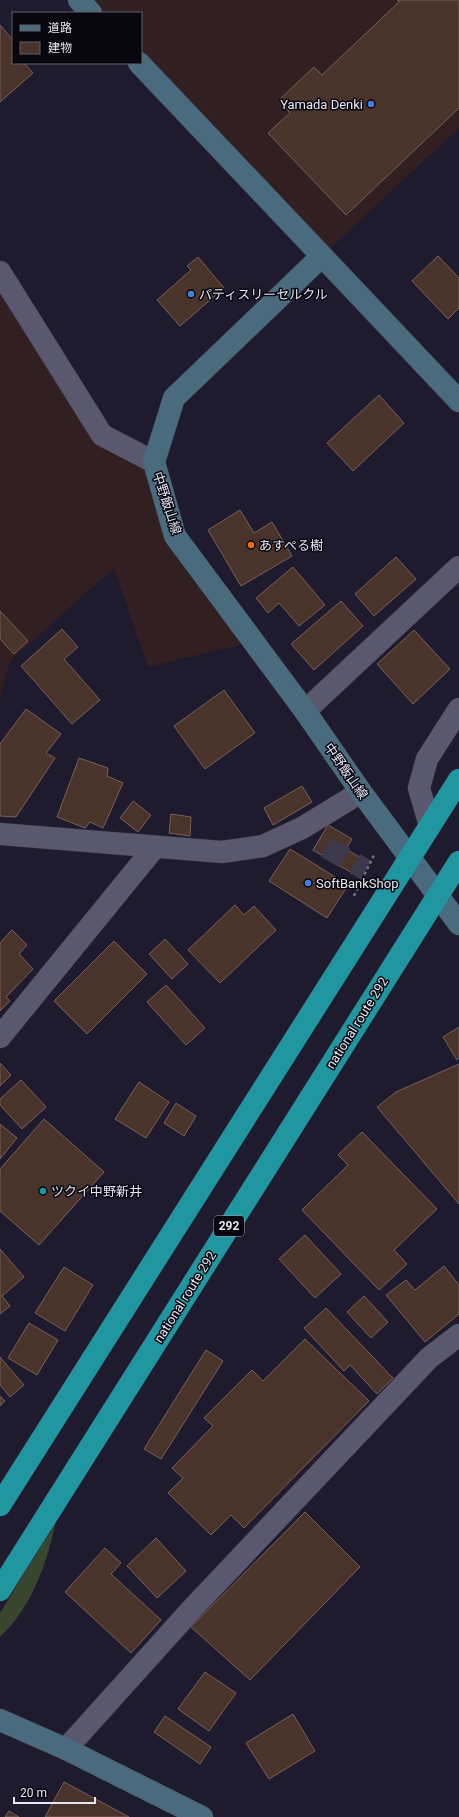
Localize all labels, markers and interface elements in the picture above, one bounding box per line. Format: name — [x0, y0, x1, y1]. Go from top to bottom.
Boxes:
legend — [12, 12, 142, 64]
text: 道路 — [48, 21, 72, 35]
text: 建物 — [48, 41, 72, 55]
place label: Yamada Denki — [280, 97, 363, 112]
marker: Yamada Denki — [366, 99, 376, 109]
place label: パティスリーセルクル — [199, 287, 328, 302]
marker: パティスリーセルクル — [186, 289, 196, 299]
street label: 中野飯山線 — [150, 470, 184, 536]
place label: あすぺる樹 — [259, 538, 323, 553]
marker: あすぺる樹 — [246, 540, 256, 550]
street label: 中野飯山線 — [321, 740, 371, 802]
place label: SoftBankShop — [316, 876, 398, 891]
marker: SoftBankShop — [303, 878, 313, 888]
street label: national route 292 — [323, 975, 391, 1071]
place label: ツクイ中野新井 — [51, 1184, 142, 1199]
marker: ツクイ中野新井 — [38, 1186, 48, 1196]
road number: 292 — [214, 1216, 244, 1236]
street label: national route 292 — [151, 1249, 219, 1345]
scale bar — [14, 1779, 95, 1805]
text: 20 m — [20, 1786, 47, 1800]

